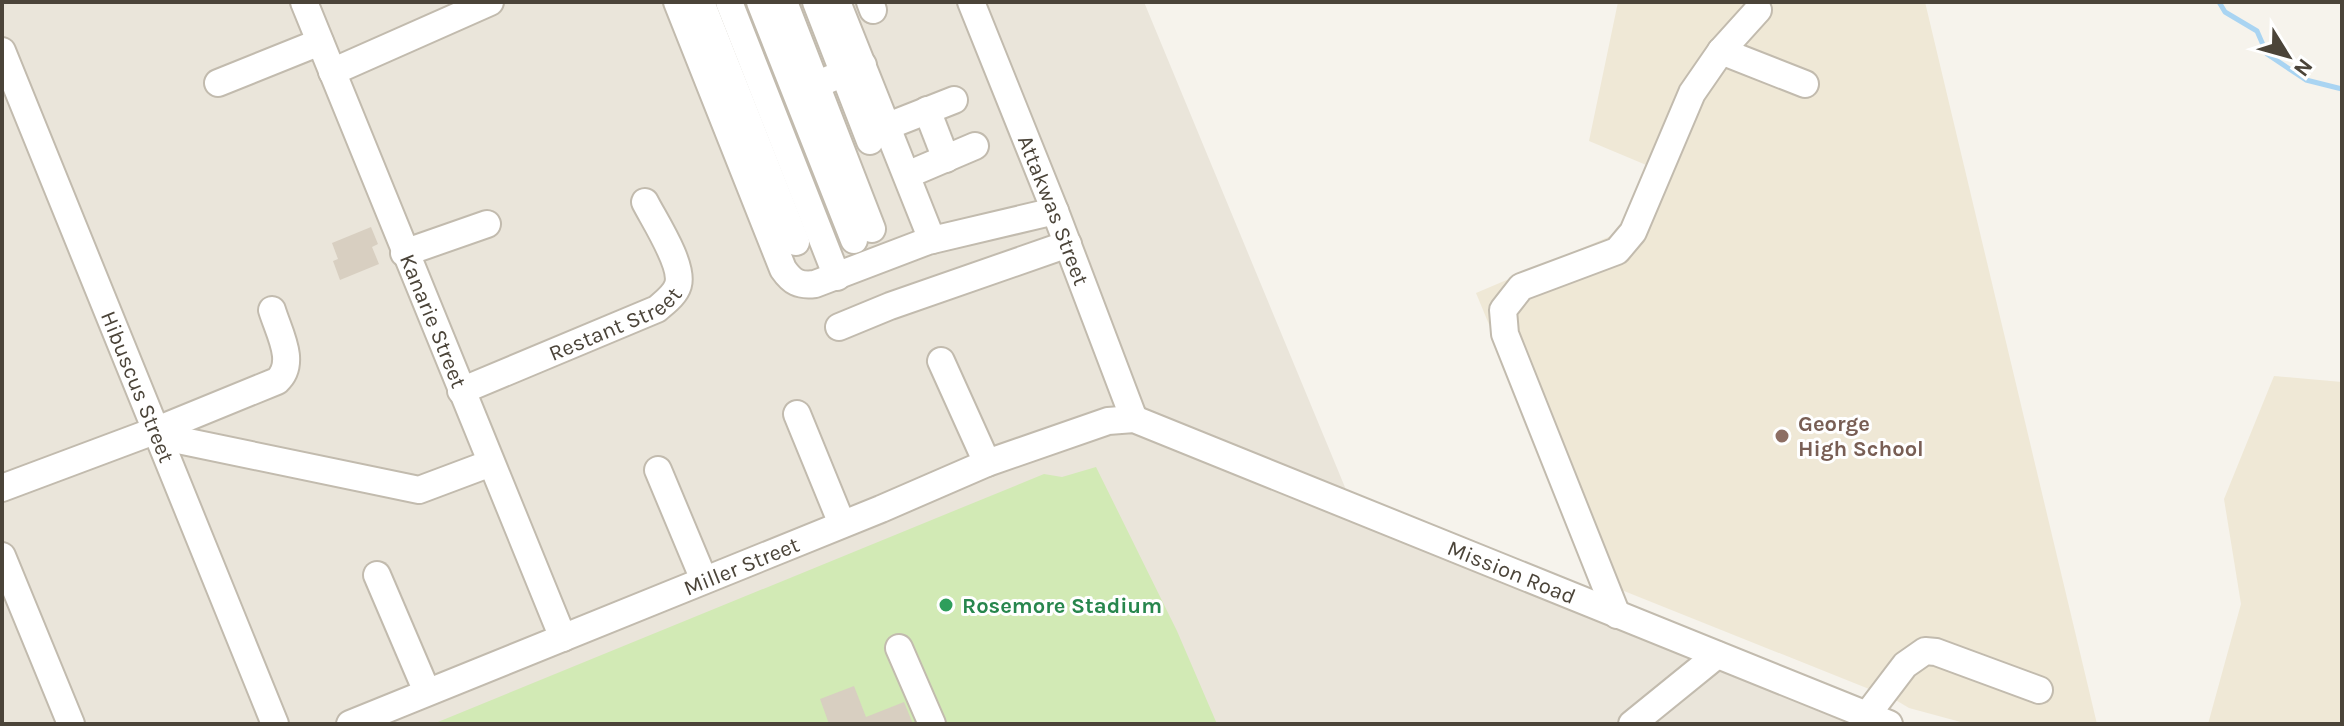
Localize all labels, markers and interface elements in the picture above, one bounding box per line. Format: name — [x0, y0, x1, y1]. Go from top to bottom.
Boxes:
north arrow — [2248, 16, 2328, 96]
text: N — [2288, 53, 2318, 82]
street label: Attakwas Street — [1012, 132, 1094, 289]
street label: Kanarie Street — [394, 250, 472, 392]
street label: Restant Street — [545, 282, 688, 367]
street label: Hibuscus Street — [95, 307, 179, 466]
place label: George High School — [1798, 411, 1924, 462]
marker: George High School — [1773, 427, 1791, 445]
street label: Miller Street — [680, 532, 803, 602]
street label: Mission Road — [1443, 535, 1579, 610]
place label: Rosemore Stadium — [962, 593, 1162, 619]
marker: Rosemore Stadium — [937, 596, 955, 614]

